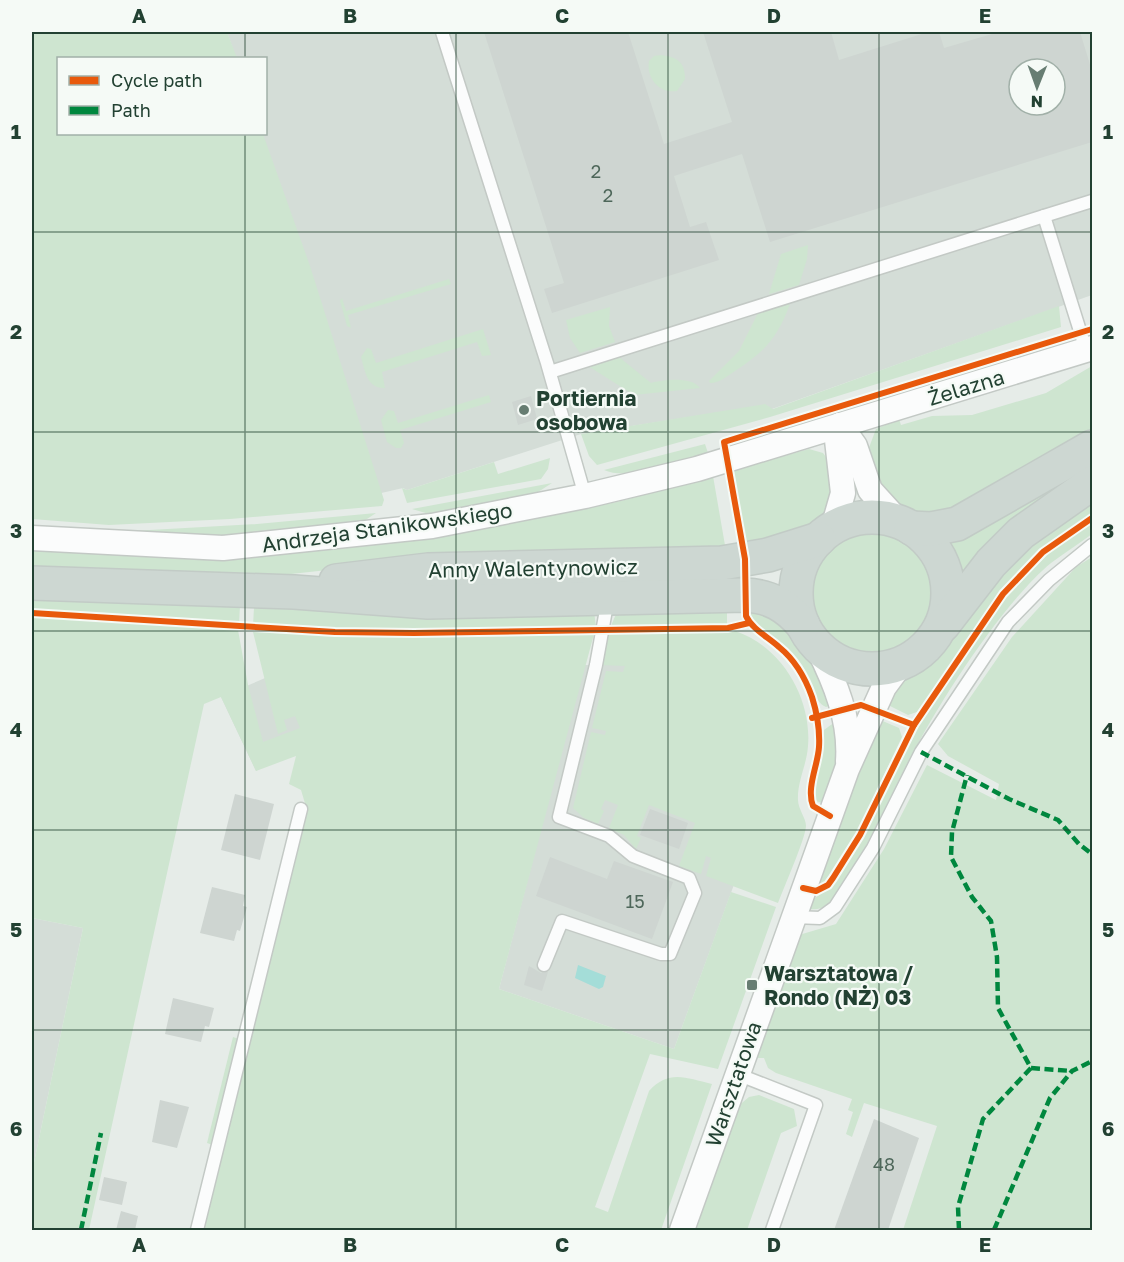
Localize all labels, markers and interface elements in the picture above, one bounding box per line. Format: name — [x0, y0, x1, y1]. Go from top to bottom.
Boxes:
text: A — [132, 3, 146, 27]
text: B — [343, 3, 357, 27]
text: C — [555, 3, 569, 27]
text: D — [767, 3, 781, 27]
text: E — [979, 3, 991, 27]
legend — [57, 57, 267, 135]
north arrow — [1007, 57, 1067, 117]
text: Cycle path — [111, 69, 203, 91]
text: N — [1030, 92, 1043, 112]
text: Path — [111, 99, 151, 121]
text: 1 — [11, 119, 21, 143]
text: 1 — [1103, 119, 1113, 143]
house number: 2 — [591, 160, 601, 182]
house number: 2 — [603, 184, 613, 206]
text: 2 — [10, 319, 22, 343]
text: 2 — [1102, 319, 1114, 343]
street label: Żelazna — [925, 363, 1007, 411]
place label: Portiernia osobowa — [536, 385, 636, 435]
marker: Portiernia osobowa — [517, 403, 531, 417]
street label: Andrzeja Stanikowskiego — [260, 497, 514, 557]
text: 3 — [10, 518, 22, 542]
text: 3 — [1102, 518, 1114, 542]
street label: Anny Walentynowicz — [428, 553, 638, 583]
text: 4 — [10, 717, 22, 741]
text: 4 — [1102, 717, 1114, 741]
house number: 15 — [625, 890, 645, 912]
text: 5 — [10, 917, 22, 941]
text: 5 — [1102, 917, 1114, 941]
place label: Warsztatowa / Rondo (NŻ) 03 — [764, 960, 913, 1010]
marker: Warsztatowa / Rondo (NŻ) 03 — [745, 978, 759, 992]
street label: Warsztatowa — [699, 1018, 767, 1150]
text: 6 — [10, 1116, 22, 1140]
text: 6 — [1102, 1116, 1114, 1140]
house number: 48 — [873, 1153, 895, 1175]
text: A — [132, 1232, 146, 1256]
text: B — [343, 1232, 357, 1256]
text: C — [555, 1232, 569, 1256]
text: D — [767, 1232, 781, 1256]
text: E — [979, 1232, 991, 1256]

